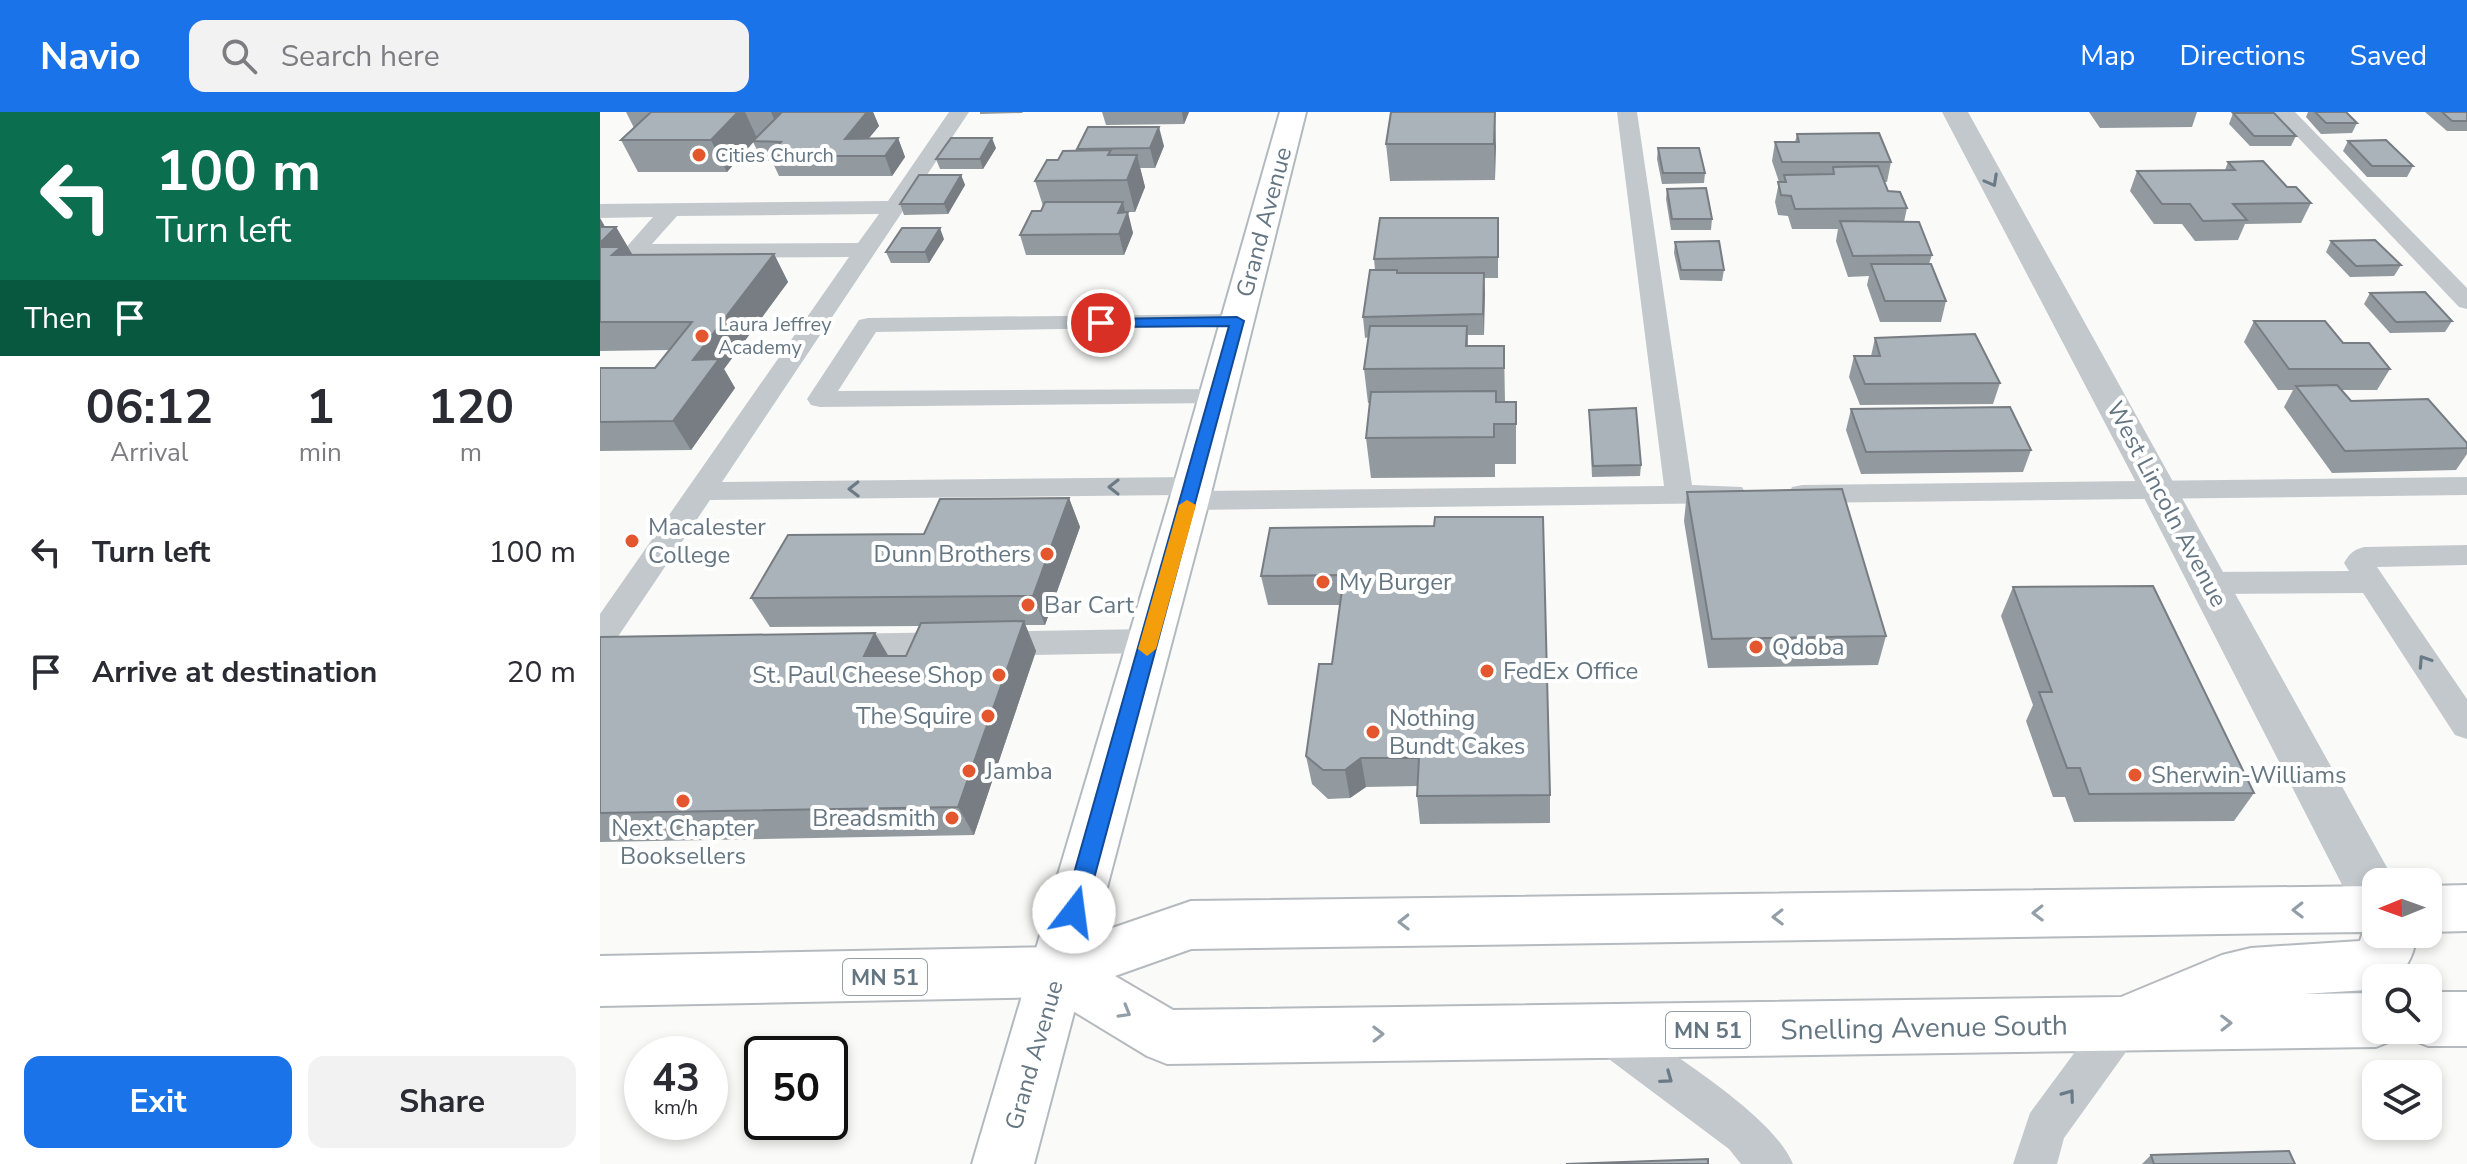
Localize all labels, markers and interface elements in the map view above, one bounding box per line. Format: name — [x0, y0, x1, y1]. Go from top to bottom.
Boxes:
search box — [189, 20, 749, 92]
text: Navio — [40, 31, 141, 82]
icon: search — [217, 34, 261, 78]
text: Search here — [281, 36, 440, 77]
text: Map — [2080, 37, 2135, 75]
text: Directions — [2179, 37, 2306, 75]
text: Saved — [2350, 37, 2427, 75]
text: 100 m — [156, 133, 321, 210]
place label: Cities Church — [715, 142, 834, 169]
street label: Grand Avenue — [1229, 143, 1299, 301]
icon: left — [24, 144, 128, 248]
marker: Cities Church — [690, 146, 708, 164]
one-way arrow — [1982, 172, 1998, 186]
text: Turn left — [156, 206, 291, 255]
pin — [1067, 289, 1135, 357]
icon: arrive — [108, 296, 152, 340]
text: Then — [24, 298, 92, 339]
icon: arrive — [1079, 301, 1123, 345]
place label: Laura Jeffrey Academy — [718, 311, 832, 361]
marker: Laura Jeffrey Academy — [693, 327, 711, 345]
text: 06:12 — [86, 374, 213, 440]
text: 1 — [306, 374, 335, 440]
text: 120 — [428, 374, 514, 440]
street label: West Lincoln Avenue — [2099, 395, 2235, 613]
text: Arrival — [110, 435, 189, 470]
text: min — [299, 435, 342, 470]
text: m — [460, 435, 482, 470]
one-way arrow — [1107, 478, 1120, 496]
one-way arrow — [847, 480, 860, 498]
place label: Macalester College — [648, 511, 766, 571]
icon: left — [24, 530, 68, 574]
text: Turn left — [92, 532, 210, 573]
text: 100 m — [489, 532, 576, 573]
marker: Macalester College — [623, 532, 641, 550]
place label: Dunn Brothers — [874, 538, 1031, 570]
marker: Dunn Brothers — [1038, 545, 1056, 563]
place label: My Burger — [1339, 566, 1452, 598]
marker: My Burger — [1314, 573, 1332, 591]
place label: Bar Cart — [1044, 589, 1134, 621]
marker: Bar Cart — [1019, 596, 1037, 614]
place label: Qdoba — [1772, 631, 1844, 663]
marker: Qdoba — [1747, 638, 1765, 656]
icon: arrive — [24, 650, 68, 694]
text: Arrive at destination — [92, 652, 377, 693]
text: 20 m — [507, 652, 576, 693]
place label: FedEx Office — [1503, 655, 1638, 687]
one-way arrow — [2419, 656, 2434, 670]
place label: St. Paul Cheese Shop — [752, 659, 983, 691]
marker: FedEx Office — [1478, 662, 1496, 680]
marker: St. Paul Cheese Shop — [990, 666, 1008, 684]
place label: The Squire — [856, 700, 972, 732]
place label: Nothing Bundt Cakes — [1389, 702, 1525, 762]
marker: The Squire — [979, 707, 997, 725]
marker: Nothing Bundt Cakes — [1364, 723, 1382, 741]
place label: Jamba — [984, 755, 1053, 787]
place label: Sherwin-Williams — [2151, 759, 2346, 791]
marker: Jamba — [960, 762, 978, 780]
marker: Sherwin-Williams — [2126, 766, 2144, 784]
marker: Next Chapter Booksellers — [674, 792, 692, 810]
place label: Breadsmith — [812, 802, 936, 834]
marker: Breadsmith — [943, 809, 961, 827]
place label: Next Chapter Booksellers — [611, 812, 755, 872]
north arrow — [2362, 868, 2442, 948]
map controls — [2362, 868, 2442, 1140]
position arrow — [1032, 870, 1116, 954]
one-way arrow — [2291, 901, 2304, 919]
one-way arrow — [2031, 904, 2044, 922]
one-way arrow — [1771, 908, 1784, 926]
one-way arrow — [1397, 914, 1410, 931]
road number: MN 51 — [843, 959, 927, 995]
button: search — [2362, 964, 2442, 1044]
street label: Grand Avenue — [997, 977, 1071, 1133]
one-way arrow — [1116, 1002, 1130, 1018]
street label: Snelling Avenue South — [1780, 1006, 2068, 1050]
road number: MN 51 — [1666, 1012, 1750, 1048]
one-way arrow — [2220, 1014, 2233, 1031]
one-way arrow — [1372, 1025, 1385, 1043]
speed limit sign: 50 — [744, 1036, 848, 1140]
text: 43 — [652, 1051, 700, 1105]
button: Exit — [24, 1056, 292, 1148]
button: Share — [308, 1056, 576, 1148]
button: layers — [2362, 1060, 2442, 1140]
one-way arrow — [1659, 1068, 1673, 1082]
one-way arrow — [2059, 1090, 2073, 1104]
text: km/h — [654, 1094, 698, 1121]

